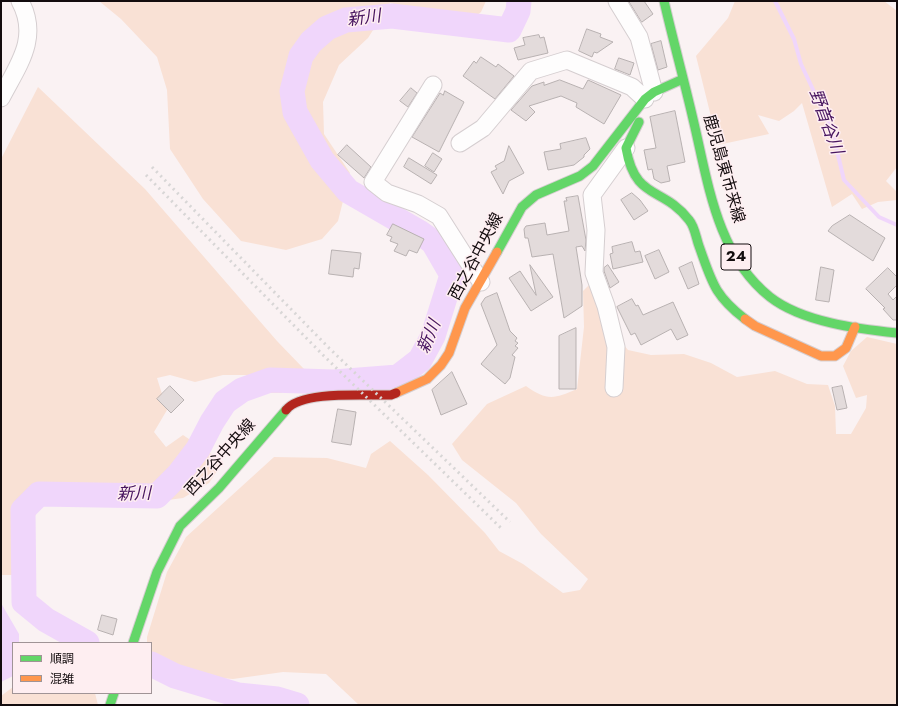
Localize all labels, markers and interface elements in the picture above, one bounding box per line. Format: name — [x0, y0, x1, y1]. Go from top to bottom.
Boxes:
water label: 新川 — [346, 7, 382, 31]
water label: 野首谷川 — [804, 87, 846, 157]
street label: 鹿児島東市来線 — [698, 113, 748, 225]
street label: 西之谷中央線 — [446, 210, 508, 304]
road number: 24 — [721, 244, 751, 270]
water label: 新川 — [414, 317, 446, 357]
street label: 西之谷中央線 — [182, 416, 260, 500]
water label: 新川 — [117, 485, 151, 505]
legend — [12, 642, 152, 694]
text: 順調 — [50, 650, 74, 668]
text: 混雑 — [50, 670, 74, 688]

